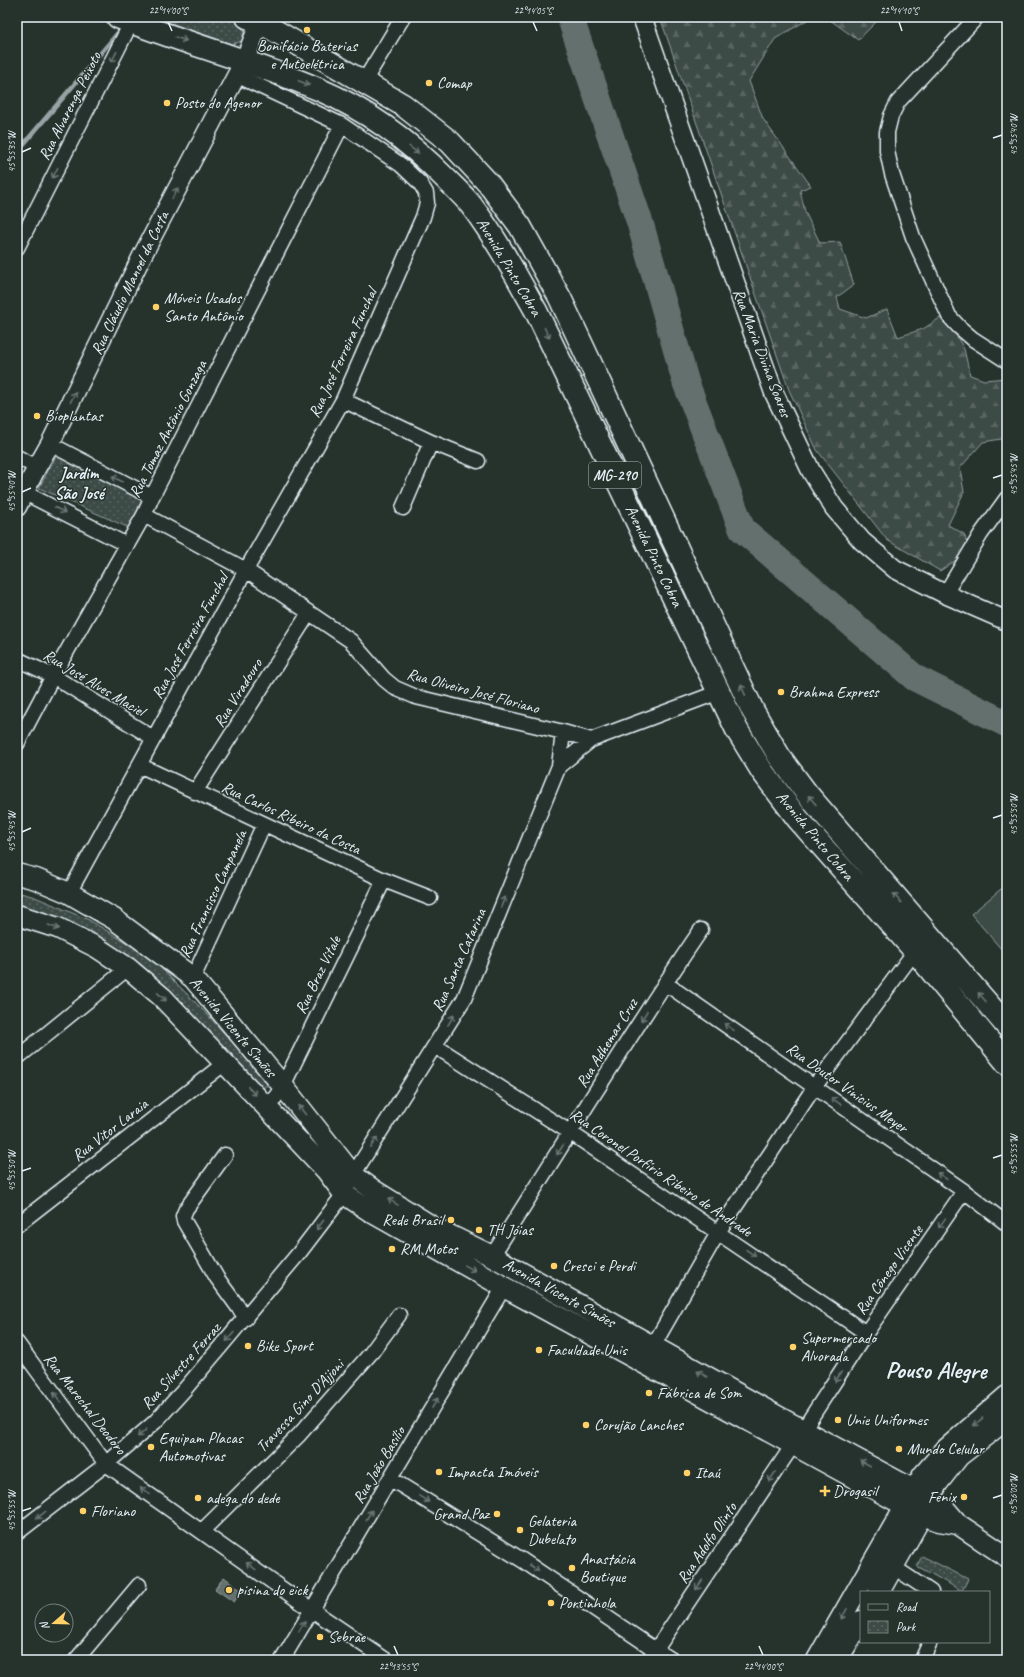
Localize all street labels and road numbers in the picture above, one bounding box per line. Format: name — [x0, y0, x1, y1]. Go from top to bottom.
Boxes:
street label: Rua Alvarenga Peixoto — [34, 47, 106, 163]
street label: Rua Cláudio Manoel da Costa — [87, 207, 174, 358]
street label: Avenida Pinto Cobra — [472, 214, 547, 321]
street label: Rua José Ferreira Funchal — [304, 282, 383, 421]
street label: Rua Maria Divina Soares — [728, 286, 796, 422]
street label: Rua Tomaz Antônio Gonzaga — [125, 356, 212, 501]
road number: MG-290 — [589, 462, 641, 488]
street label: Avenida Pinto Cobra — [621, 502, 688, 611]
street label: Rua José Ferreira Funchal — [147, 567, 234, 702]
street label: Rua José Alves Maciel — [40, 645, 151, 723]
street label: Rua Viradouro — [209, 654, 268, 731]
street label: Rua Oliveiro José Floriano — [405, 664, 543, 719]
street label: Rua Carlos Ribeiro da Costa — [218, 777, 365, 860]
street label: Avenida Pinto Cobra — [772, 787, 859, 886]
street label: Rua Francisco Campanela — [175, 826, 252, 961]
street label: Rua Santa Catarina — [427, 904, 491, 1015]
street label: Rua Braz Vitale — [291, 931, 346, 1017]
street label: Avenida Vicente Simões — [185, 973, 282, 1082]
street label: Rua Adhemar Cruz — [572, 994, 643, 1091]
street label: Rua Doutor Vinicius Meyer — [782, 1039, 913, 1139]
street label: Rua Vitor Laraia — [68, 1093, 153, 1166]
street label: Rua Coronel Porfírio Ribeiro de Andrade — [566, 1105, 757, 1242]
street label: Rua Cônego Vicente — [851, 1220, 928, 1319]
street label: Avenida Vicente Simões — [499, 1254, 620, 1333]
street label: Rua Silvestre Ferraz — [137, 1317, 226, 1413]
street label: Rua Marechal Deodoro — [39, 1350, 131, 1460]
street label: Travessa Gino D'Ajjoni — [252, 1354, 350, 1457]
street label: Rua João Basílio — [348, 1421, 411, 1507]
street label: Rua Adolfo Olinto — [673, 1498, 742, 1587]

